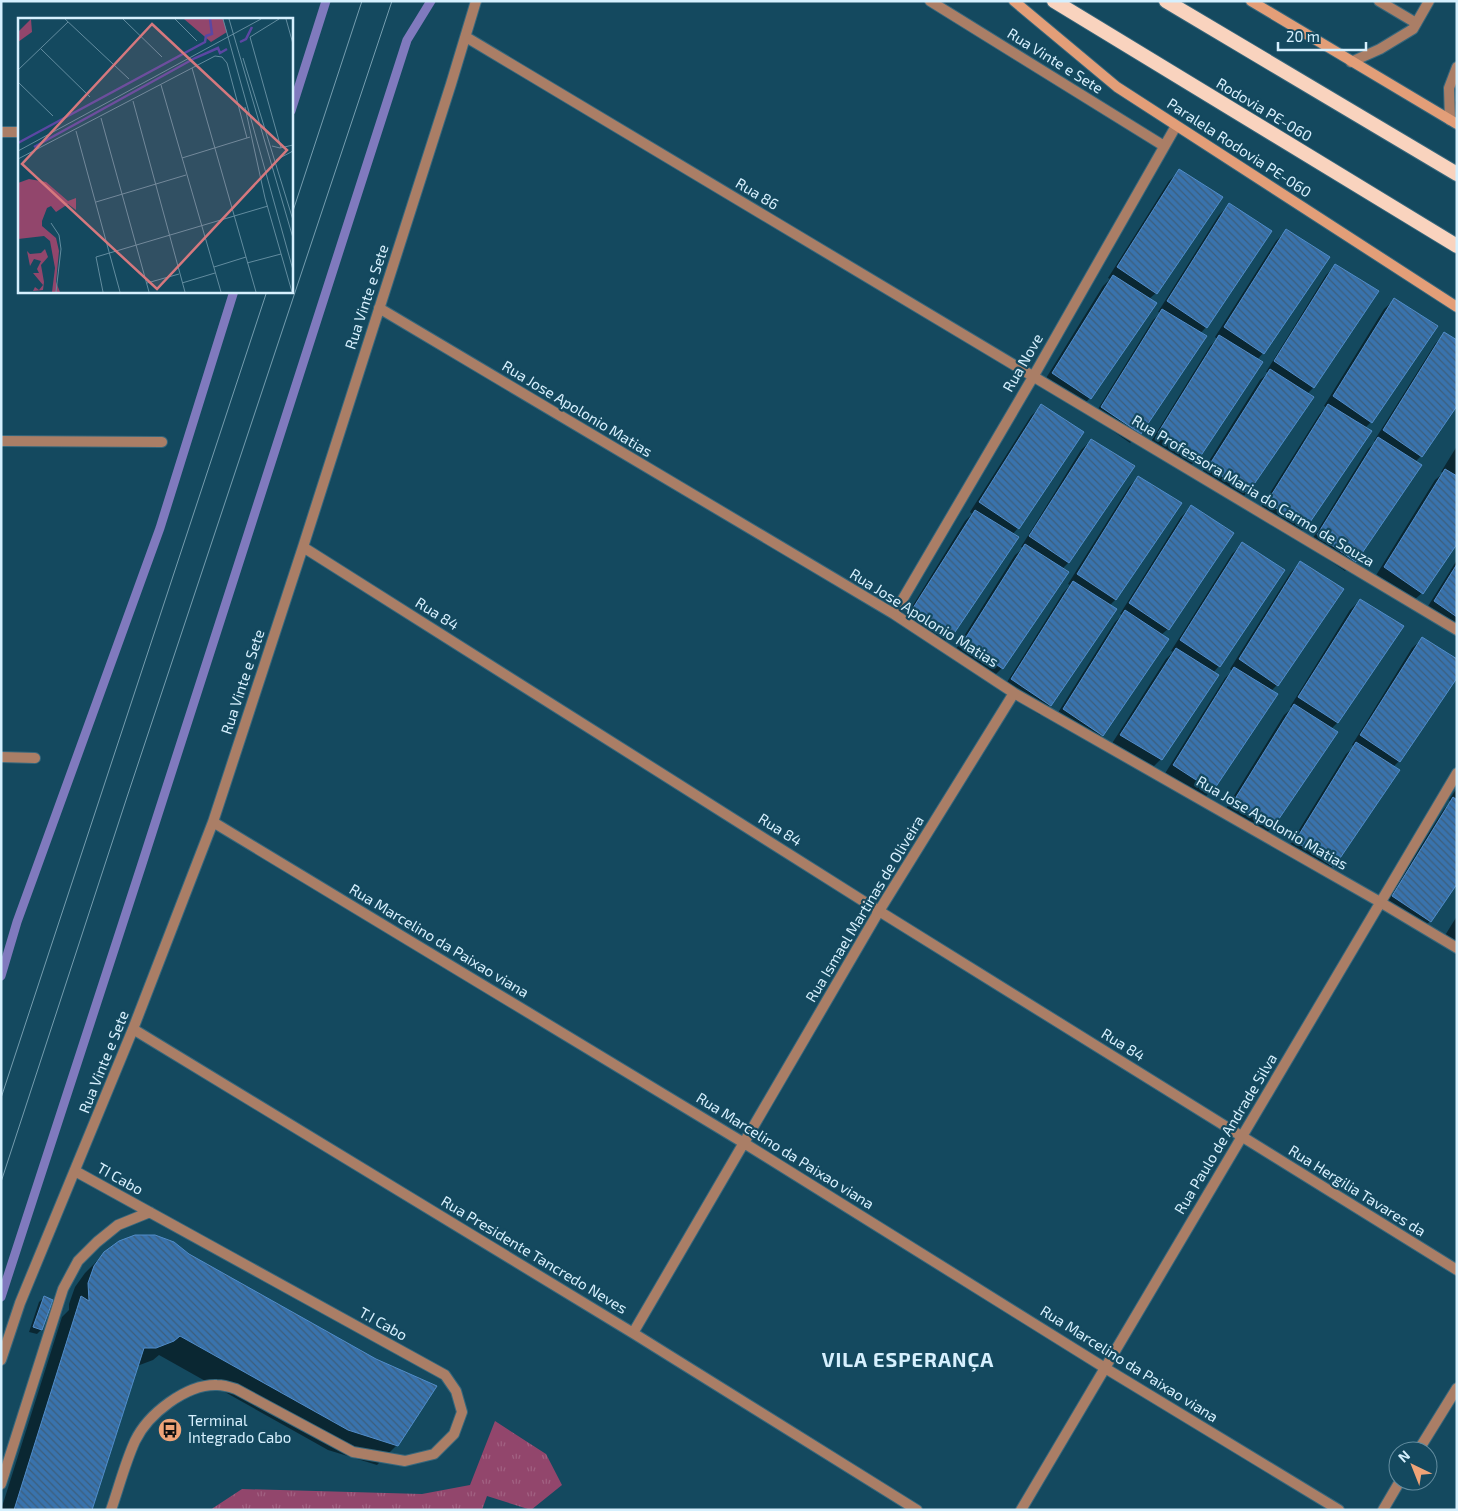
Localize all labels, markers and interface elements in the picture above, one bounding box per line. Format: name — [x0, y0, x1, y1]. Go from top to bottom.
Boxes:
inset map — [18, 18, 292, 292]
scale bar — [1278, 20, 1366, 52]
street label: Rua Vinte e Sete — [1004, 24, 1107, 97]
text: 20 m — [1286, 27, 1320, 45]
street label: Rodovia PE-060 — [1213, 73, 1316, 145]
street label: Paralela Rodovia PE-060 — [1164, 94, 1315, 201]
street label: Rua 86 — [733, 173, 782, 213]
street label: Rua Vinte e Sete — [341, 242, 392, 351]
street label: Rua Nove — [998, 330, 1046, 395]
street label: Rua Jose Apolonio Matias — [499, 356, 656, 460]
street label: Rua Professora Maria do Carmo de Souza — [1129, 410, 1378, 570]
street label: Rua Jose Apolonio Matias — [847, 564, 1002, 670]
street label: Rua 84 — [413, 593, 463, 633]
street label: Rua Vinte e Sete — [217, 627, 268, 736]
street label: Rua Jose Apolonio Matias — [1194, 771, 1351, 873]
street label: Rua 84 — [756, 809, 806, 849]
street label: Rua Ismael Martinas de Oliveira — [801, 812, 927, 1005]
street label: Rua Marcelino da Paixao viana — [347, 879, 532, 1001]
street label: Rua Vinte e Sete — [74, 1008, 132, 1116]
street label: Rua 84 — [1099, 1024, 1149, 1064]
street label: Rua Paulo de Andrade Silva — [1170, 1050, 1280, 1217]
street label: Rua Marcelino da Paixao viana — [693, 1088, 878, 1212]
street label: Rua Hergilia Tavares da — [1286, 1141, 1429, 1240]
street label: TI Cabo — [94, 1158, 147, 1198]
street label: Rua Presidente Tancredo Neves — [438, 1191, 631, 1317]
street label: Rua Marcelino da Paixao viana — [1037, 1301, 1222, 1425]
street label: T.I Cabo — [356, 1303, 411, 1344]
district label: VILA ESPERANÇA — [822, 1347, 994, 1372]
place label: Terminal Integrado Cabo — [188, 1411, 291, 1446]
bus stop icon: Terminal Integrado Cabo — [157, 1417, 183, 1443]
north arrow — [1388, 1441, 1438, 1491]
text: N — [1394, 1446, 1413, 1466]

